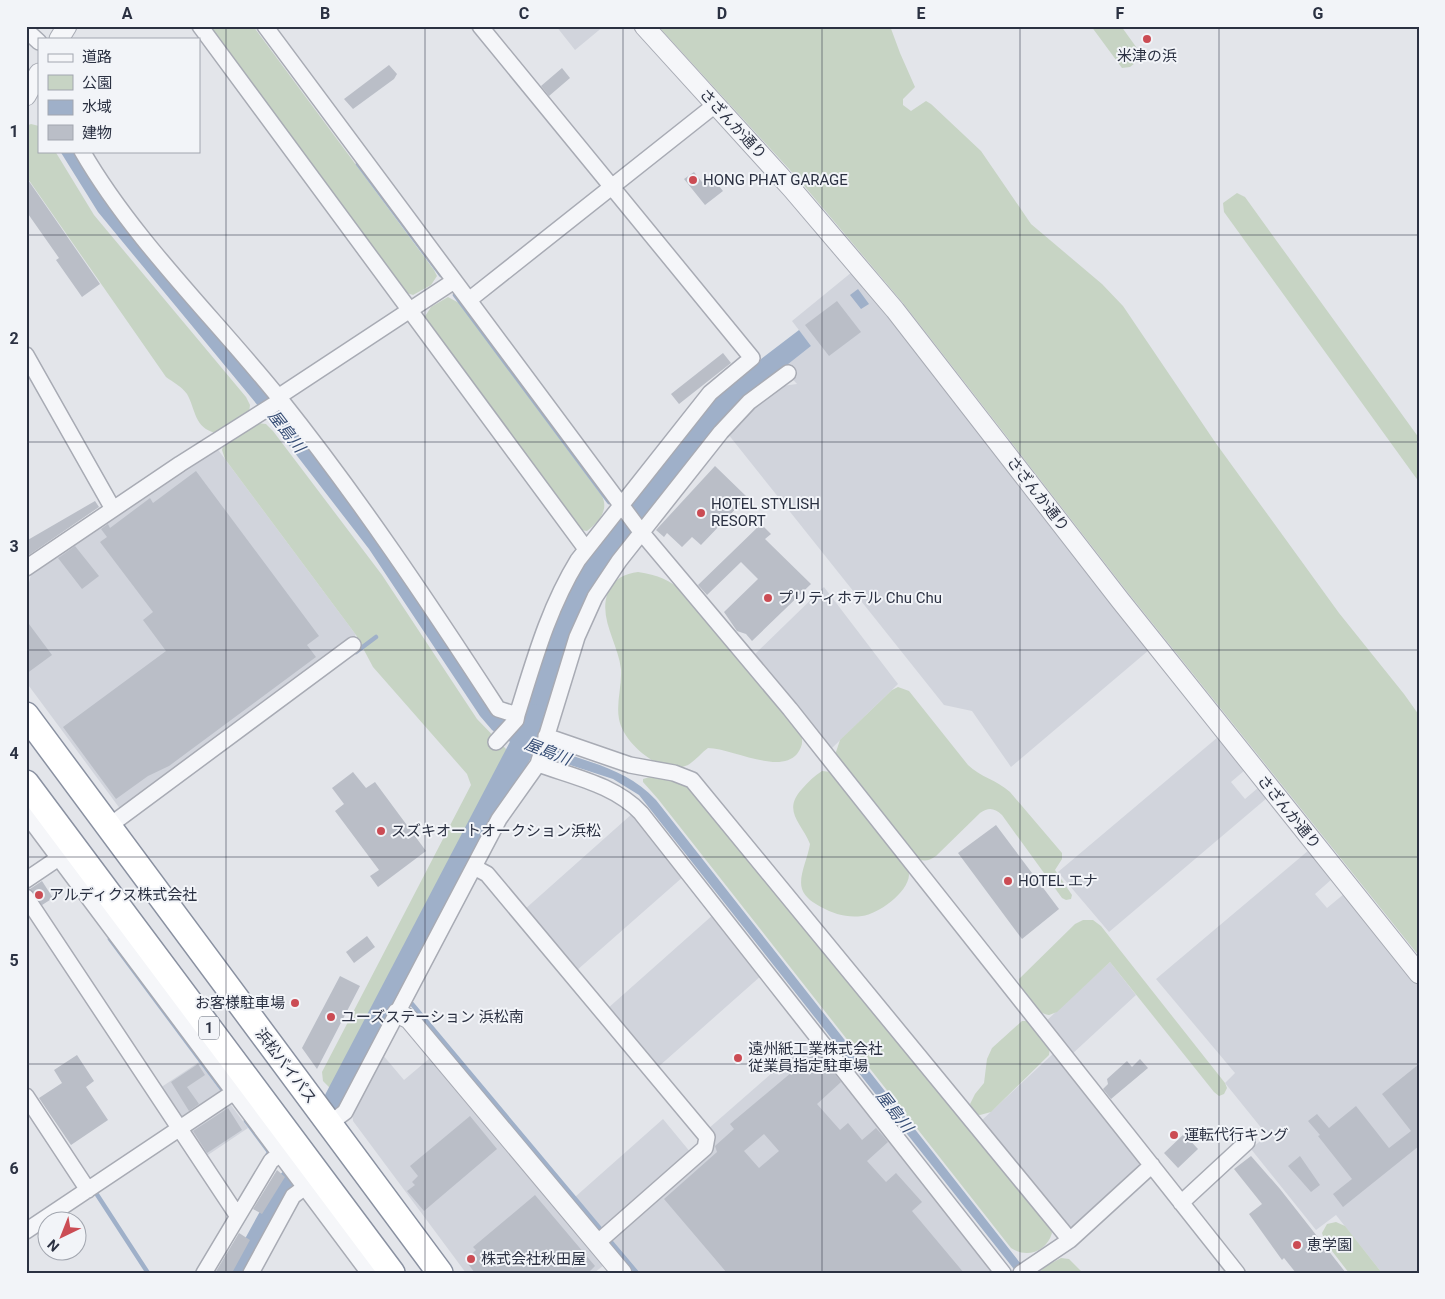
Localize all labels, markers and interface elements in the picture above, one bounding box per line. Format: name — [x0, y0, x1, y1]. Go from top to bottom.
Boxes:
text: A — [122, 4, 133, 23]
text: B — [320, 4, 330, 23]
text: C — [519, 4, 529, 23]
text: D — [717, 4, 727, 23]
text: E — [917, 4, 926, 23]
text: F — [1116, 4, 1125, 23]
text: G — [1313, 4, 1324, 23]
marker: 米津の浜 — [1141, 33, 1153, 45]
legend — [38, 38, 200, 152]
place label: 米津の浜 — [1117, 47, 1177, 65]
text: 道路 — [82, 48, 112, 66]
text: 公園 — [82, 74, 112, 92]
street label: さざんか通り — [696, 85, 770, 163]
text: 水域 — [82, 98, 112, 116]
text: 1 — [9, 122, 19, 141]
text: 建物 — [82, 124, 112, 142]
place label: HONG PHAT GARAGE — [703, 171, 848, 189]
marker: HONG PHAT GARAGE — [687, 174, 699, 186]
text: 2 — [9, 329, 19, 348]
water label: 屋島川 — [264, 407, 310, 458]
street label: さざんか通り — [1003, 453, 1073, 535]
place label: HOTEL STYLISH RESORT — [711, 495, 820, 530]
marker: HOTEL STYLISH RESORT — [695, 507, 707, 519]
text: 3 — [9, 537, 19, 556]
place label: プリティホテル Chu Chu — [778, 589, 942, 607]
marker: プリティホテル Chu Chu — [762, 592, 774, 604]
water label: 屋島川 — [522, 734, 575, 770]
text: 4 — [9, 744, 19, 763]
street label: さざんか通り — [1254, 771, 1324, 853]
place label: スズキオートオークション浜松 — [391, 822, 601, 840]
marker: スズキオートオークション浜松 — [375, 825, 387, 837]
place label: HOTEL エナ — [1018, 872, 1098, 890]
marker: HOTEL エナ — [1002, 875, 1014, 887]
place label: アルディクス株式会社 — [49, 886, 197, 904]
marker: アルディクス株式会社 — [33, 889, 45, 901]
text: 5 — [9, 951, 19, 970]
place label: お客様駐車場 — [195, 994, 285, 1012]
marker: お客様駐車場 — [289, 997, 301, 1009]
place label: ユーズステーション 浜松南 — [341, 1008, 524, 1026]
marker: ユーズステーション 浜松南 — [325, 1011, 337, 1023]
road number: 1 — [199, 1016, 219, 1040]
street label: 浜松バイパス — [252, 1025, 320, 1107]
place label: 遠州紙工業株式会社 従業員指定駐車場 — [748, 1040, 883, 1075]
marker: 遠州紙工業株式会社 従業員指定駐車場 — [732, 1052, 744, 1064]
water label: 屋島川 — [872, 1087, 918, 1138]
place label: 運転代行キング — [1184, 1126, 1289, 1144]
marker: 運転代行キング — [1168, 1129, 1180, 1141]
text: 6 — [9, 1159, 19, 1178]
north arrow — [38, 1212, 88, 1262]
text: N — [44, 1236, 62, 1255]
place label: 恵学園 — [1307, 1236, 1352, 1254]
marker: 恵学園 — [1291, 1239, 1303, 1251]
place label: 株式会社秋田屋 — [481, 1250, 586, 1268]
marker: 株式会社秋田屋 — [465, 1253, 477, 1265]

